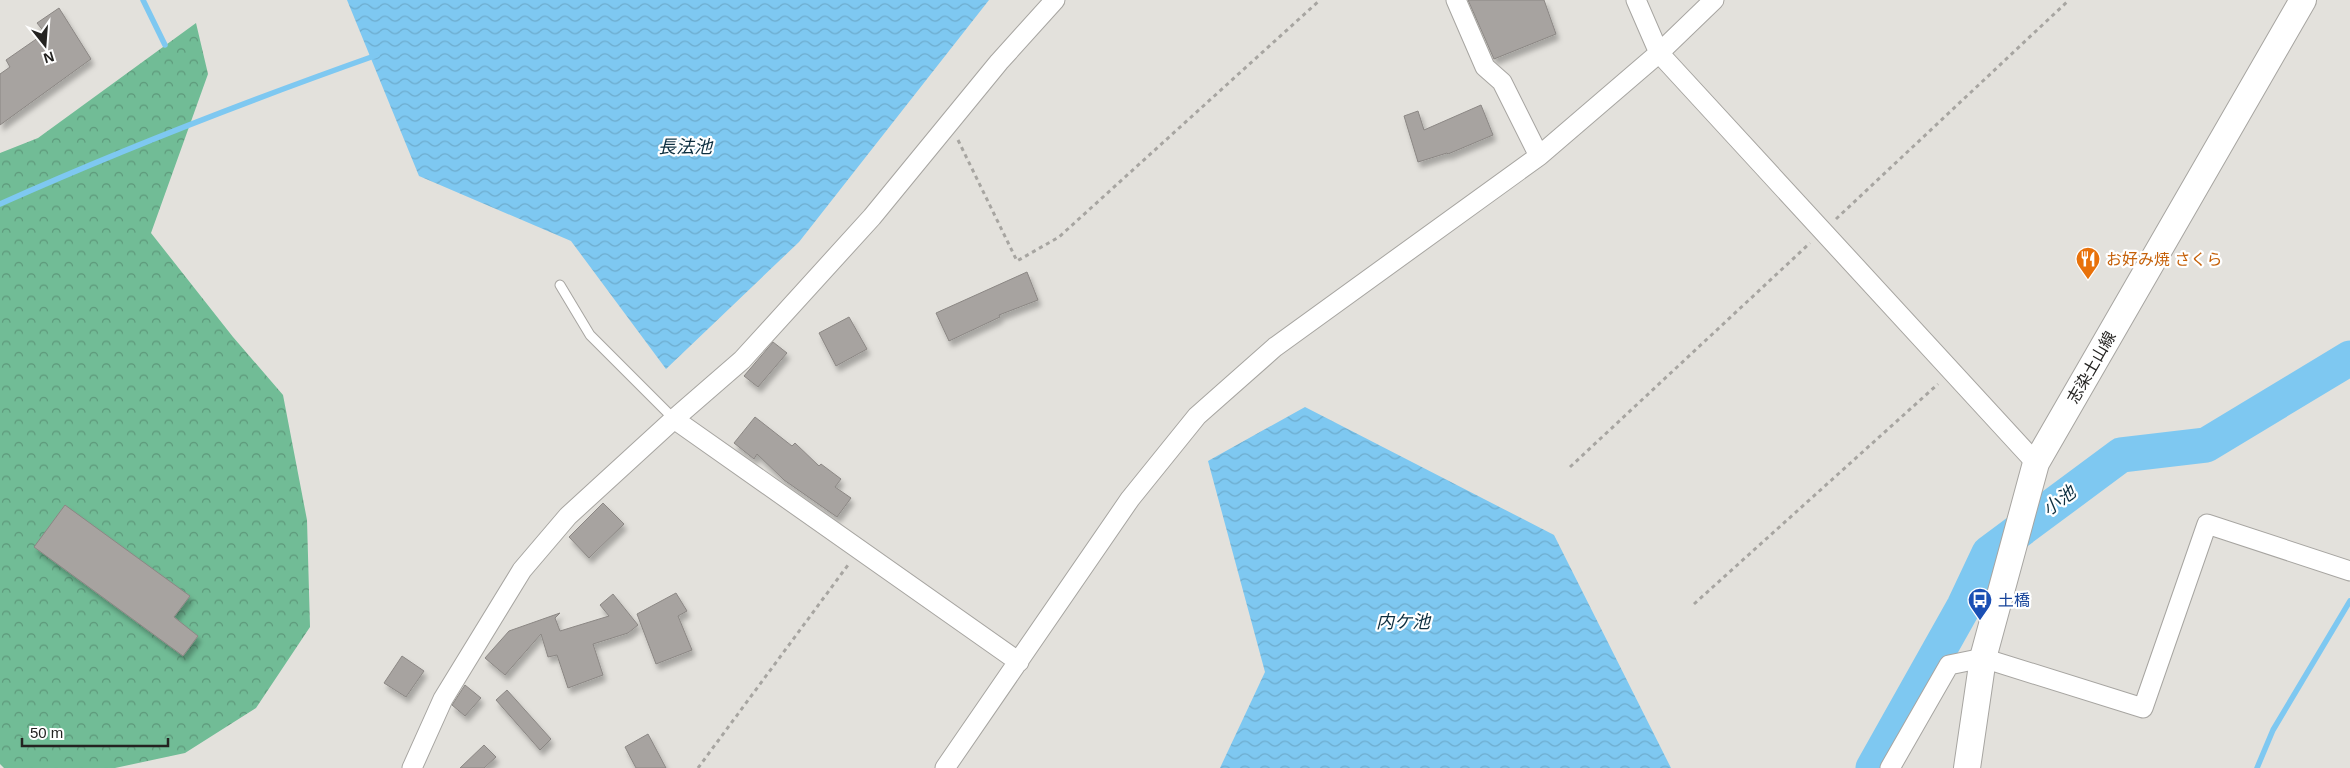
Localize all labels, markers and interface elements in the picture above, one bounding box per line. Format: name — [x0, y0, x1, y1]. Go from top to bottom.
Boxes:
north arrow — [20, 20, 70, 70]
text: N — [42, 48, 56, 67]
water label: 長法池 — [658, 137, 714, 157]
restaurant icon: お好み焼 さくら — [2075, 246, 2101, 280]
place label: お好み焼 さくら — [2106, 251, 2222, 268]
street label: 志染土山線 — [2064, 328, 2119, 406]
water label: 小池 — [2039, 481, 2081, 520]
bus stop icon: 土橋 — [1967, 587, 1993, 621]
place label: 土橋 — [1998, 592, 2030, 609]
water label: 内ケ池 — [1376, 612, 1432, 632]
scale bar — [22, 716, 169, 748]
text: 50 m — [30, 724, 63, 741]

